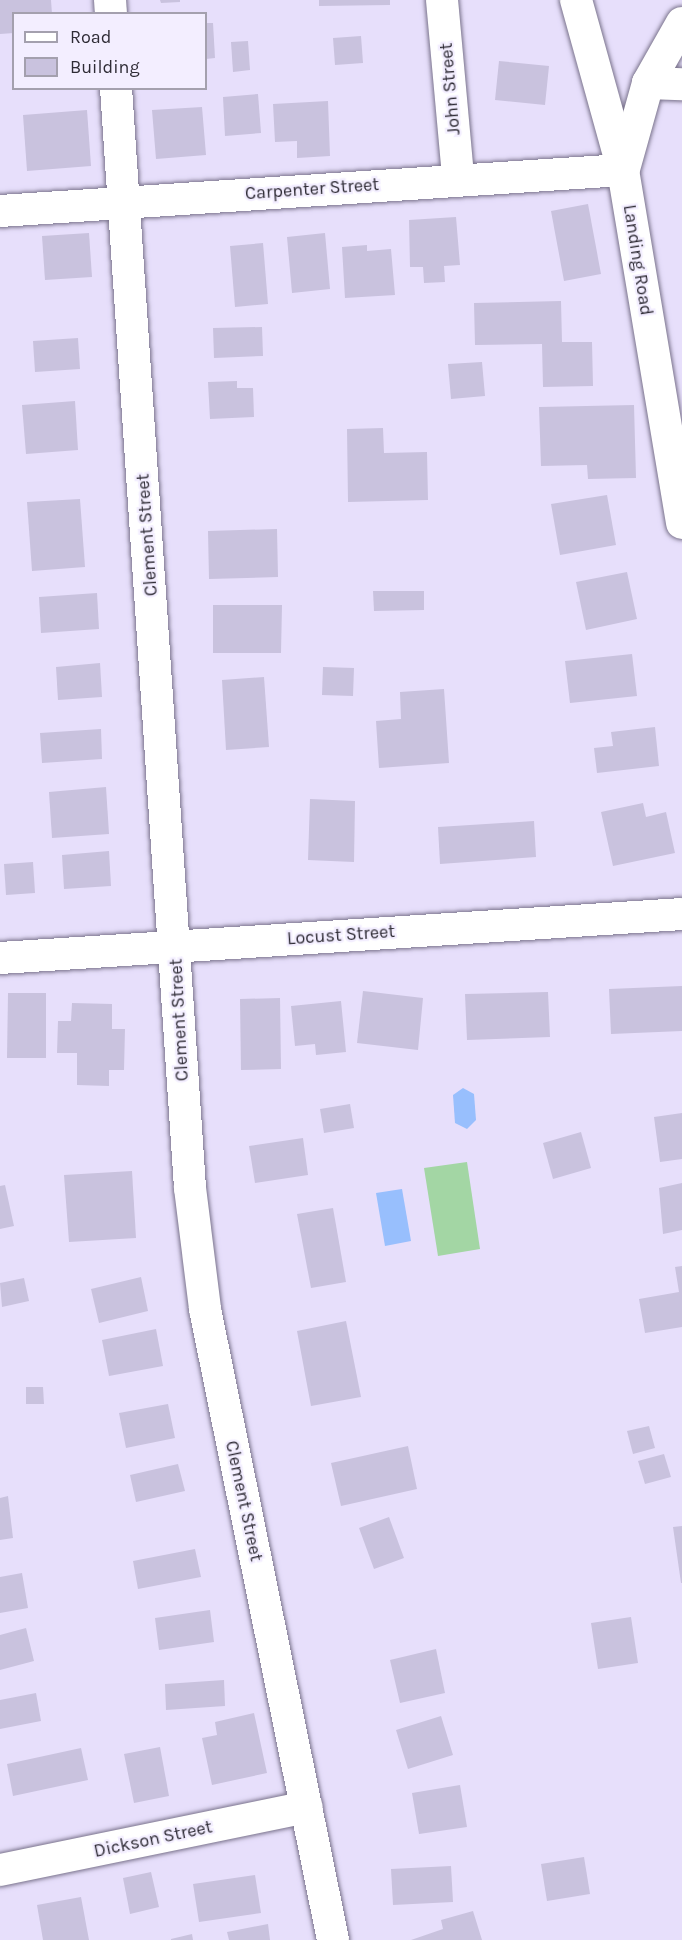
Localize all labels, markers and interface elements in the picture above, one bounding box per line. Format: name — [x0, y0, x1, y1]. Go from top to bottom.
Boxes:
legend — [12, 12, 207, 90]
text: Road — [70, 26, 111, 48]
street label: John Street — [435, 42, 465, 136]
text: Building — [70, 56, 140, 78]
street label: Carpenter Street — [244, 174, 380, 204]
street label: Landing Road — [619, 203, 657, 317]
street label: Clement Street — [132, 473, 162, 597]
street label: Locust Street — [286, 920, 396, 950]
street label: Clement Street — [165, 958, 193, 1082]
street label: Clement Street — [221, 1439, 267, 1563]
street label: Dickson Street — [92, 1816, 214, 1862]

